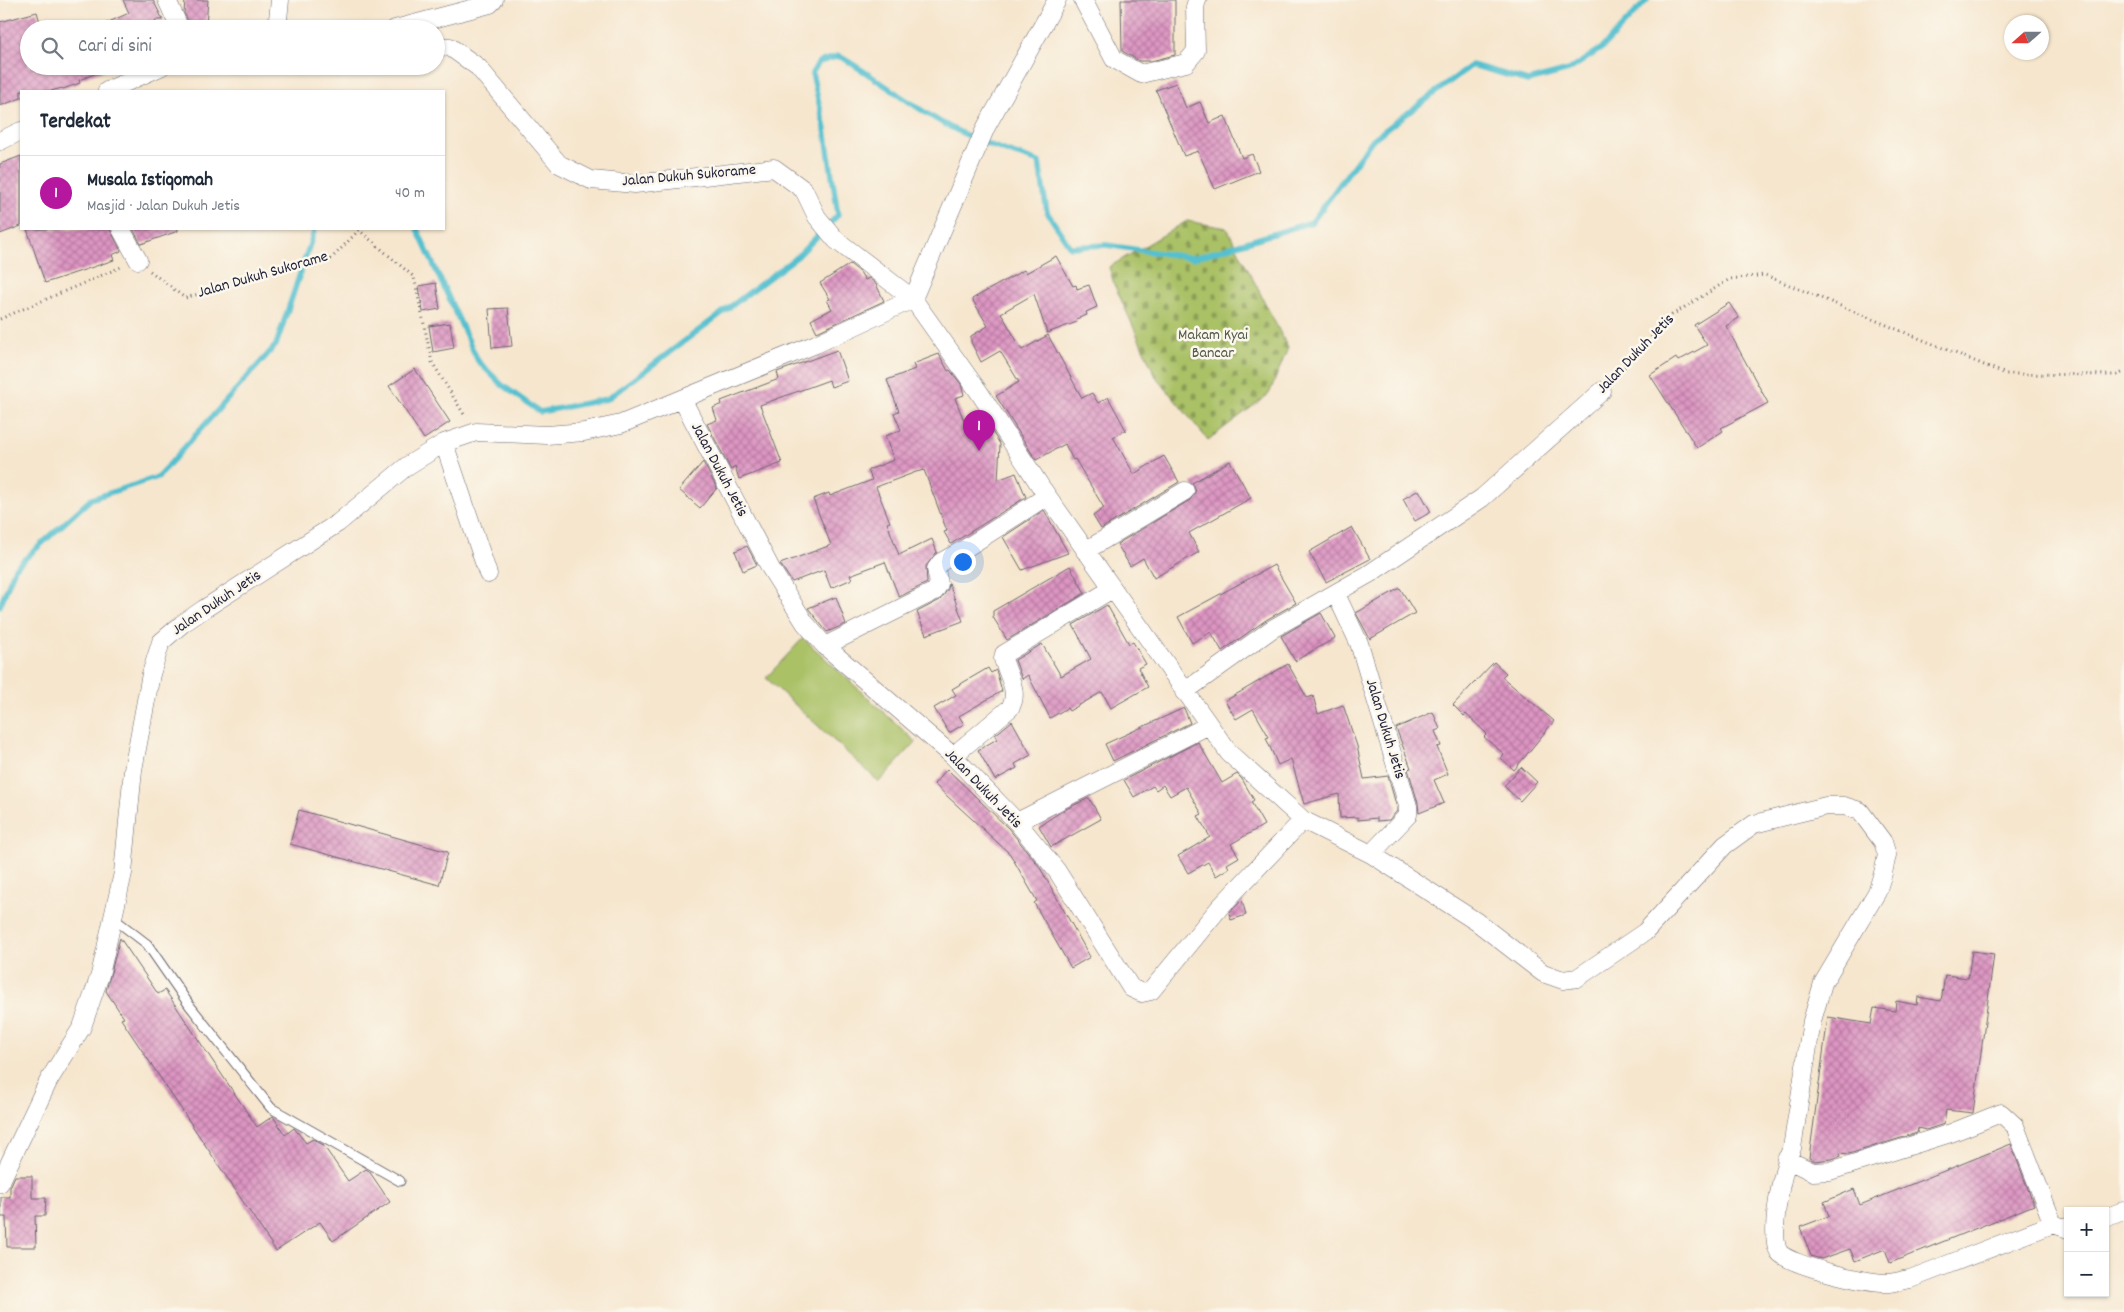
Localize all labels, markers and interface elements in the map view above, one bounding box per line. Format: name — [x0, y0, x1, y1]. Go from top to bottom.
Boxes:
north arrow — [2004, 15, 2049, 60]
search box — [20, 20, 445, 75]
icon: search — [38, 34, 66, 62]
text: Cari di sini — [78, 34, 152, 61]
text: Terdekat — [40, 108, 111, 138]
street label: Jalan Dukuh Sukorame — [621, 159, 757, 193]
text: Musala Istiqomah — [87, 168, 213, 195]
text: 1 — [54, 182, 58, 205]
text: 40 m — [395, 182, 425, 205]
text: Masjid · Jalan Dukuh Jetis — [87, 195, 240, 218]
street label: Jalan Dukuh Sukorame — [195, 245, 331, 305]
street label: Jalan Dukuh Jetis — [1592, 309, 1680, 399]
park label: Makam Kyai Bancar — [1178, 324, 1248, 365]
pin: 1 — [963, 410, 995, 451]
street label: Jalan Dukuh Jetis — [684, 419, 754, 521]
your location — [950, 549, 976, 575]
street label: Jalan Dukuh Jetis — [168, 564, 267, 642]
street label: Jalan Dukuh Jetis — [1359, 676, 1411, 782]
street label: Jalan Dukuh Jetis — [939, 744, 1027, 834]
map controls — [2064, 1207, 2109, 1297]
button: + — [2064, 1207, 2109, 1252]
button: − — [2064, 1252, 2109, 1297]

